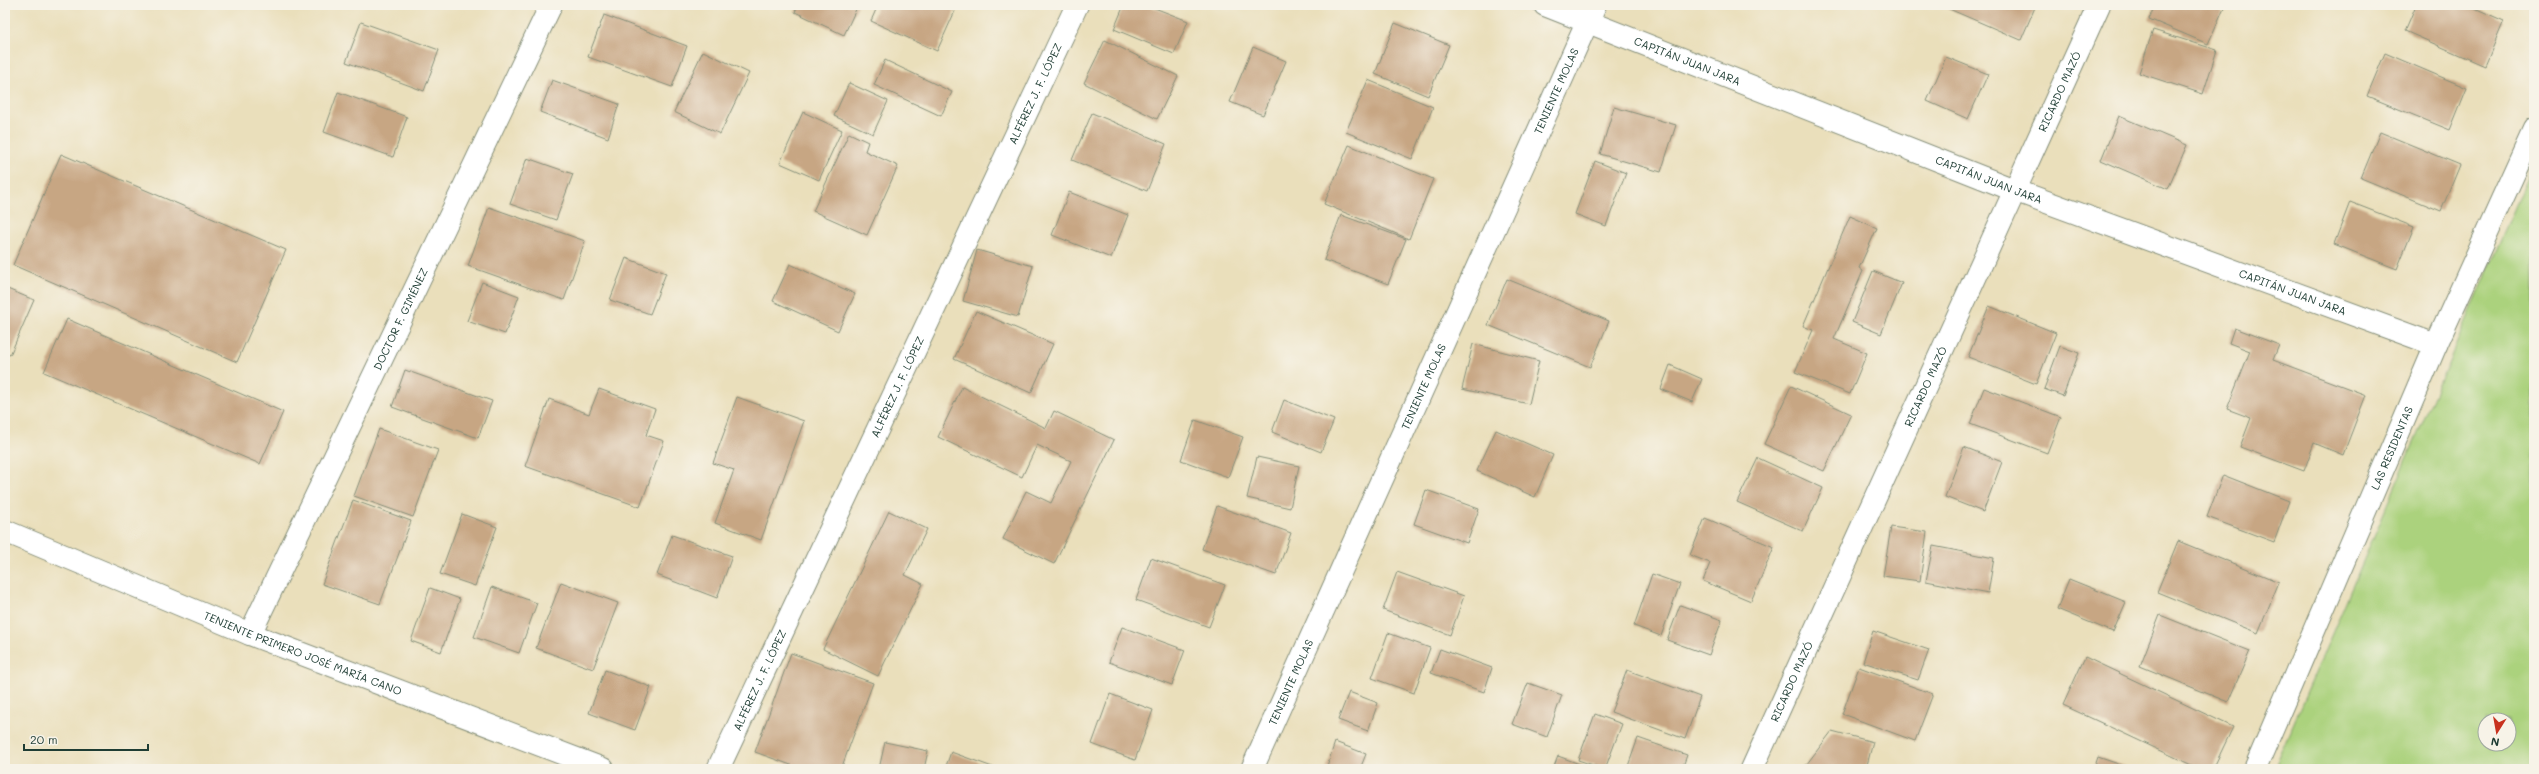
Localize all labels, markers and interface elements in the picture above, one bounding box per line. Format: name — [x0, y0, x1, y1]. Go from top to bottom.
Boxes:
street label: CAPITÁN JUAN JARA — [1632, 33, 1743, 88]
street label: ALFÉREZ J. F. LÓPEZ — [1005, 40, 1065, 147]
street label: TENIENTE MOLAS — [1530, 46, 1582, 136]
street label: RICARDO MAZÓ — [2034, 49, 2084, 134]
street label: CAPITÁN JUAN JARA — [1933, 152, 2045, 207]
street label: DOCTOR F. GIMÉNEZ — [369, 265, 431, 372]
street label: CAPITÁN JUAN JARA — [2237, 265, 2349, 318]
street label: ALFÉREZ J. F. LÓPEZ — [867, 333, 927, 440]
street label: TENIENTE MOLAS — [1397, 341, 1449, 432]
street label: RICARDO MAZÓ — [1900, 344, 1950, 429]
street label: LAS RESIDENTAS — [2367, 404, 2416, 492]
street label: TENIENTE PRIMERO JOSÉ MARÍA CANO — [202, 607, 404, 698]
street label: ALFÉREZ J. F. LÓPEZ — [729, 627, 790, 733]
street label: TENIENTE MOLAS — [1265, 637, 1316, 728]
street label: RICARDO MAZÓ — [1766, 639, 1816, 724]
north arrow — [2477, 712, 2517, 752]
scale bar — [24, 726, 148, 752]
text: 20 m — [30, 731, 58, 747]
text: N — [2489, 734, 2501, 750]

